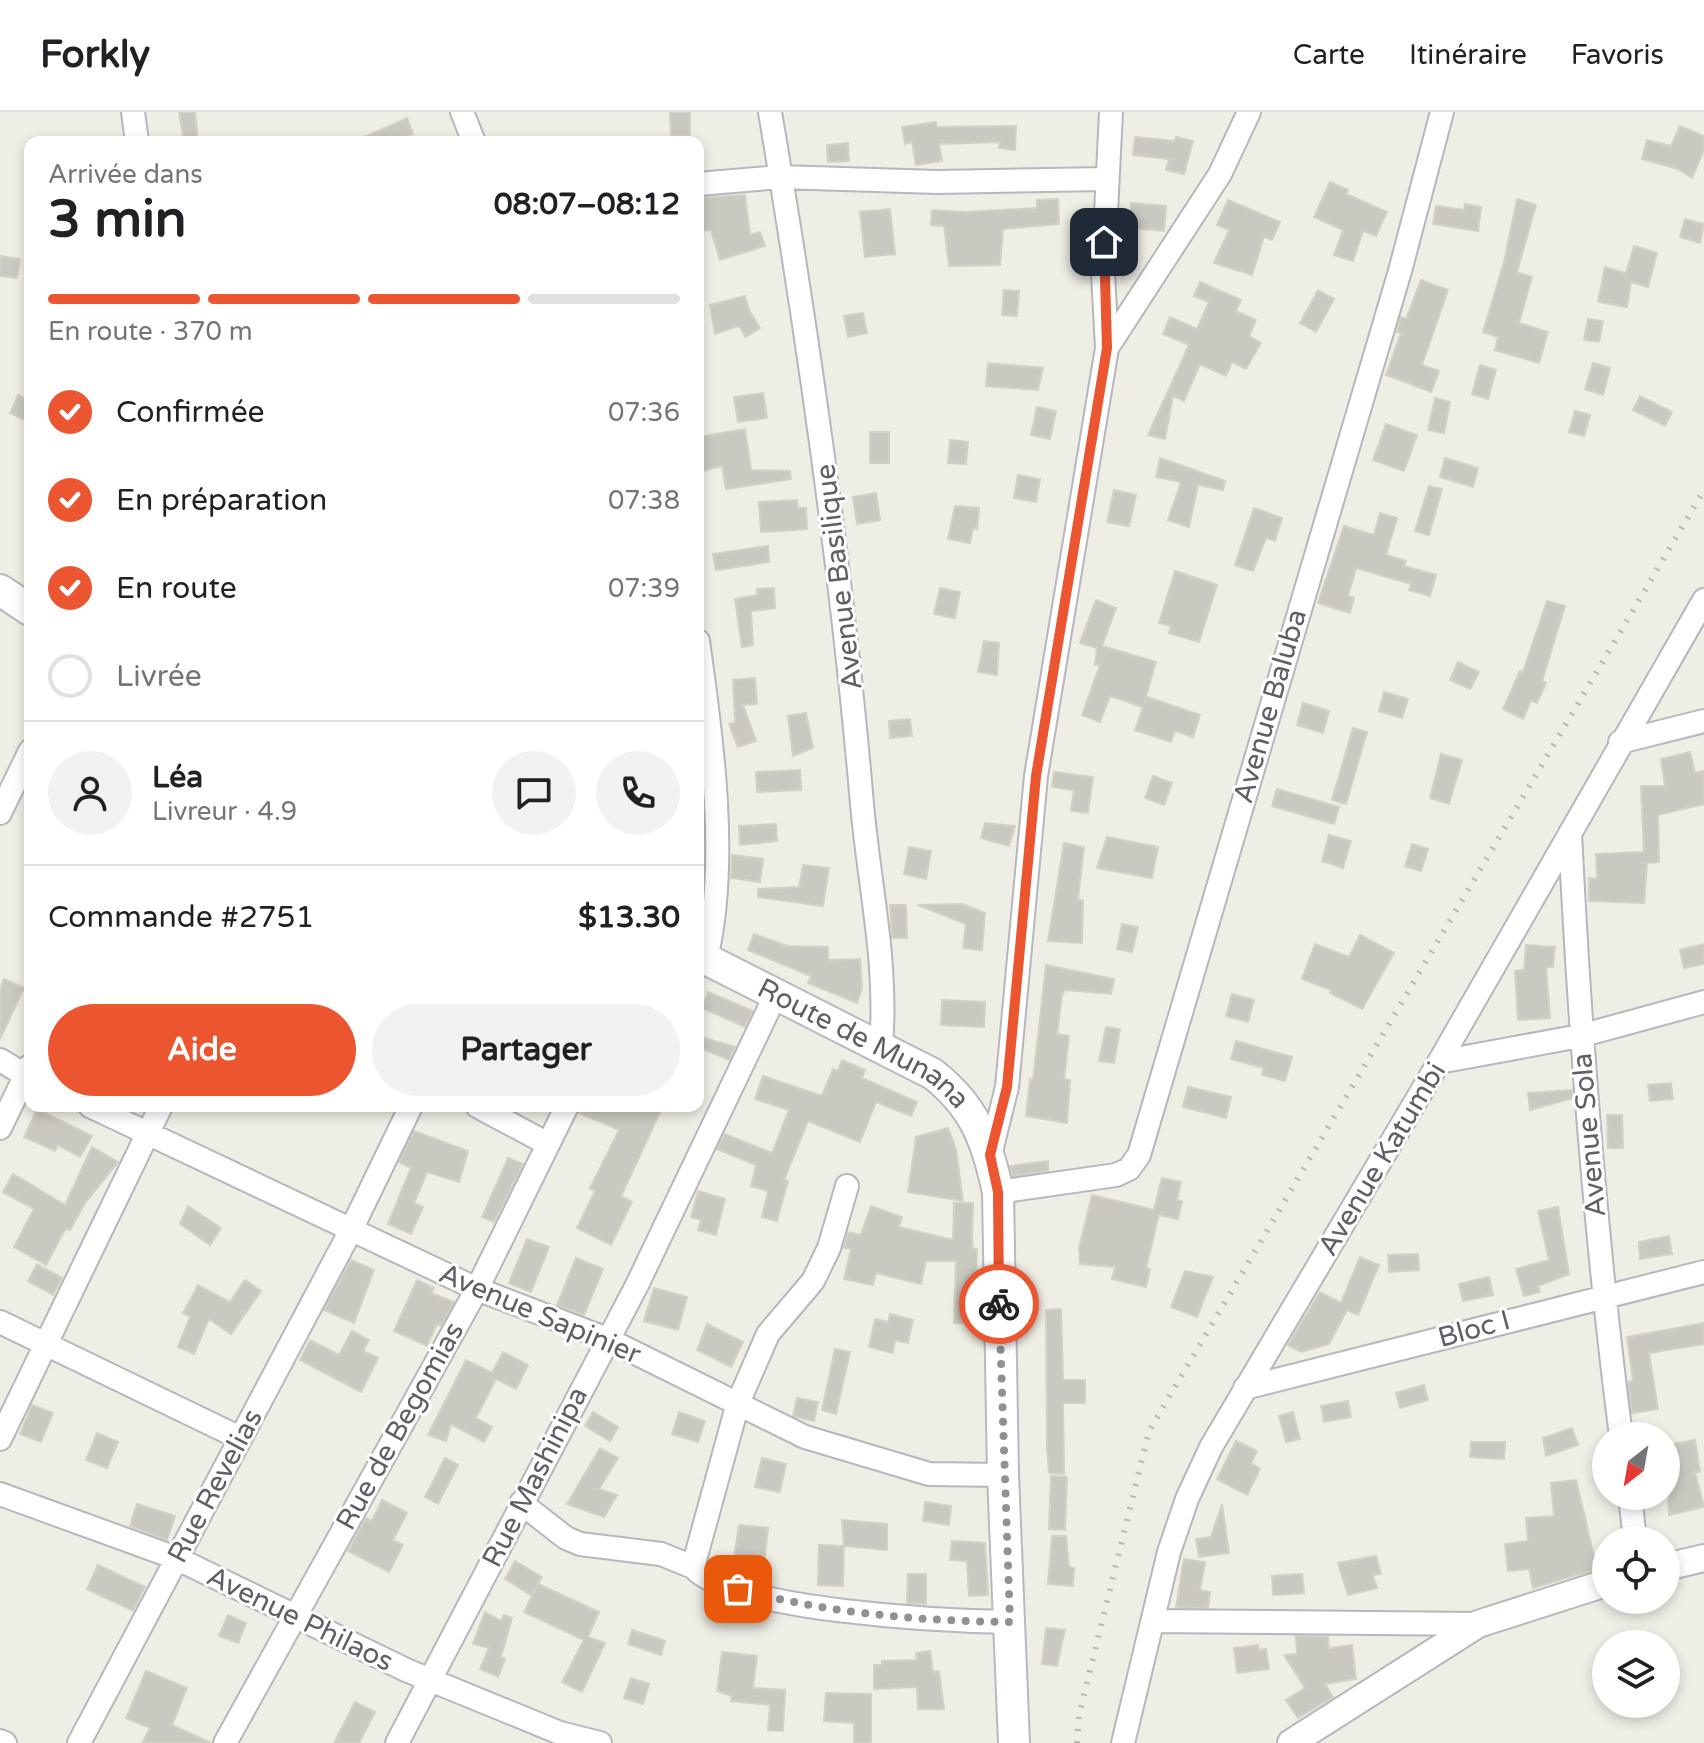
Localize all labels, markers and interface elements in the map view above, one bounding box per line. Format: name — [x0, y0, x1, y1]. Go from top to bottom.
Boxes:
text: Forkly — [40, 32, 150, 78]
text: Carte — [1293, 38, 1365, 72]
text: Itinéraire — [1409, 38, 1527, 72]
text: Favoris — [1571, 38, 1664, 72]
text: Arrivée dans — [48, 159, 203, 190]
text: 08:07–08:12 — [494, 186, 680, 223]
text: 3 min — [48, 188, 187, 251]
pin — [1070, 208, 1138, 276]
icon: home — [1082, 220, 1126, 264]
text: En route · 370 m — [48, 316, 253, 347]
icon: check — [48, 390, 92, 434]
text: Confirmée — [116, 394, 265, 431]
text: 07:36 — [608, 397, 680, 428]
street label: Avenue Basilique — [808, 462, 870, 692]
icon: check — [48, 478, 92, 522]
text: En préparation — [116, 482, 327, 519]
text: 07:38 — [608, 485, 680, 516]
icon: check — [48, 566, 92, 610]
text: En route — [116, 570, 237, 607]
text: 07:39 — [608, 573, 680, 604]
street label: Avenue Baluba — [1226, 605, 1314, 807]
text: Livrée — [116, 658, 202, 695]
button: person — [48, 751, 132, 835]
button: chat — [492, 751, 576, 835]
button: phone — [596, 751, 680, 835]
text: Léa — [152, 759, 203, 796]
text: Livreur · 4.9 — [152, 796, 297, 827]
text: Commande #2751 — [48, 899, 314, 936]
text: $13.30 — [578, 899, 680, 936]
street label: Route de Munana — [752, 971, 977, 1116]
button: Aide — [48, 1004, 356, 1096]
button: Partager — [372, 1004, 680, 1096]
street label: Avenue Sola — [1565, 1052, 1613, 1218]
street label: Avenue Katumbi — [1311, 1056, 1453, 1262]
street label: Avenue Sapinier — [434, 1256, 646, 1372]
courier — [959, 1264, 1039, 1344]
icon: bike — [977, 1282, 1021, 1326]
street label: Bloc I — [1434, 1303, 1514, 1355]
street label: Rue de Begomias — [329, 1316, 471, 1536]
street label: Rue Mashinipa — [475, 1381, 595, 1573]
street label: Rue Revelias — [160, 1403, 270, 1569]
north arrow — [1592, 1422, 1680, 1510]
map controls — [1592, 1422, 1680, 1718]
button: locate — [1592, 1526, 1680, 1614]
pin — [704, 1555, 772, 1623]
street label: Avenue Philaos — [201, 1559, 399, 1679]
icon: bag — [716, 1567, 760, 1611]
button: layers — [1592, 1630, 1680, 1718]

